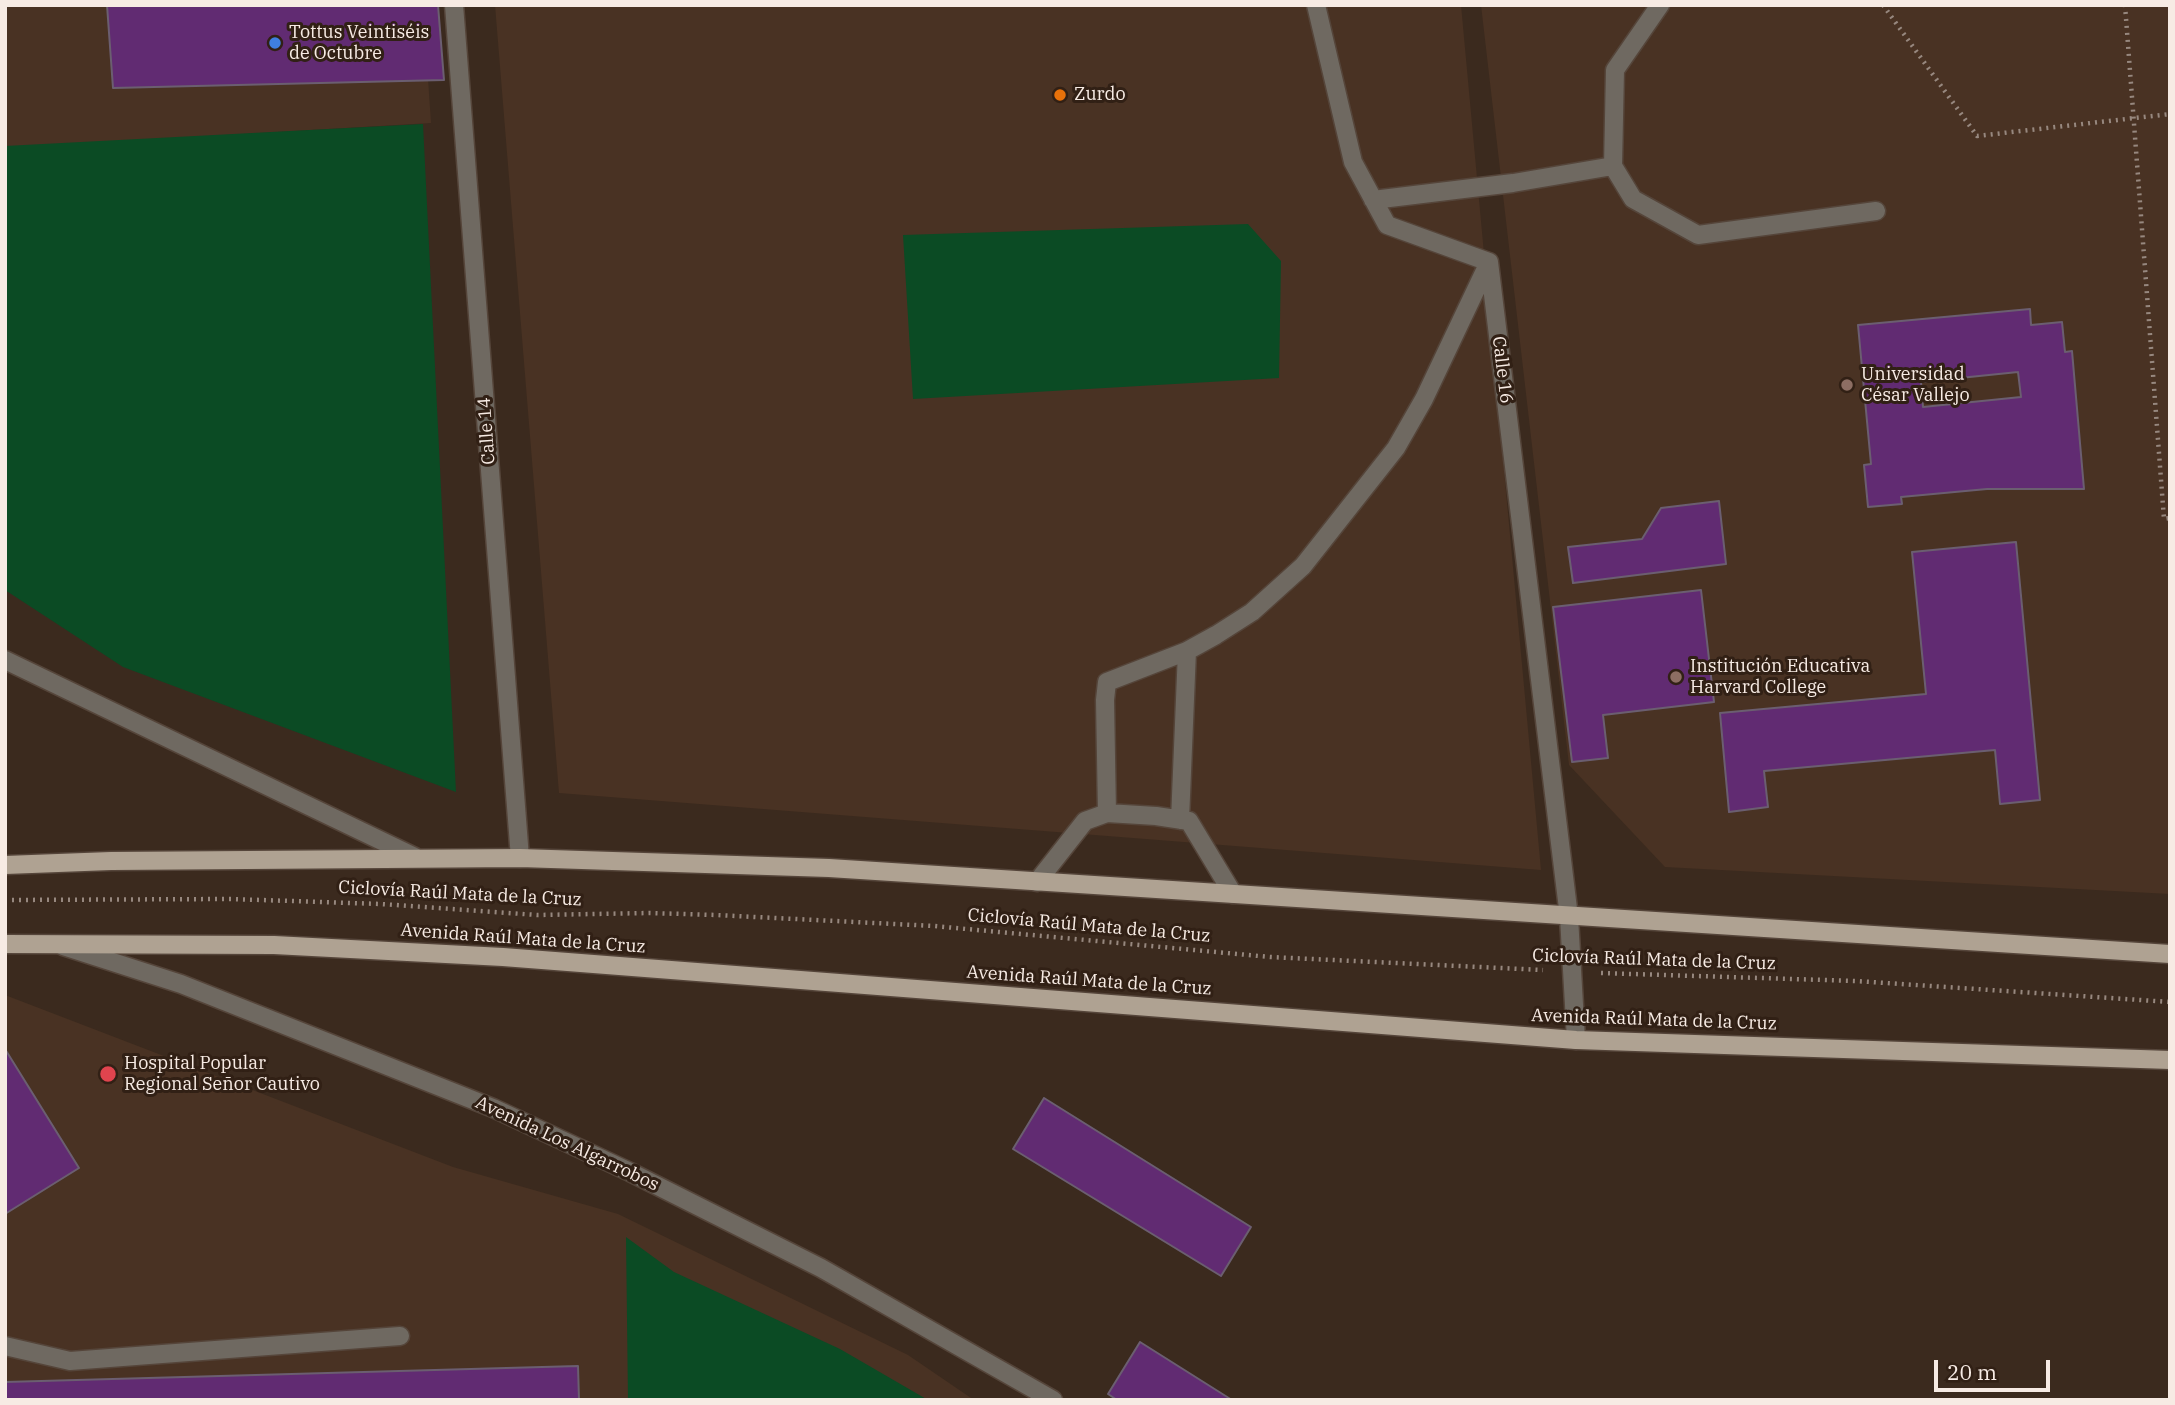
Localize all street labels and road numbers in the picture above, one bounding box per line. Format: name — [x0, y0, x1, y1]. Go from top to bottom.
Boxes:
street label: Calle 16 — [1487, 335, 1517, 405]
street label: Calle 14 — [474, 397, 500, 465]
street label: Ciclovía Raúl Mata de la Cruz — [338, 877, 582, 911]
street label: Ciclovía Raúl Mata de la Cruz — [967, 905, 1211, 947]
street label: Avenida Raúl Mata de la Cruz — [400, 920, 646, 958]
street label: Ciclovía Raúl Mata de la Cruz — [1532, 945, 1776, 975]
street label: Avenida Raúl Mata de la Cruz — [966, 962, 1212, 1000]
street label: Avenida Raúl Mata de la Cruz — [1531, 1005, 1777, 1035]
street label: Avenida Los Algarrobos — [472, 1092, 662, 1196]

